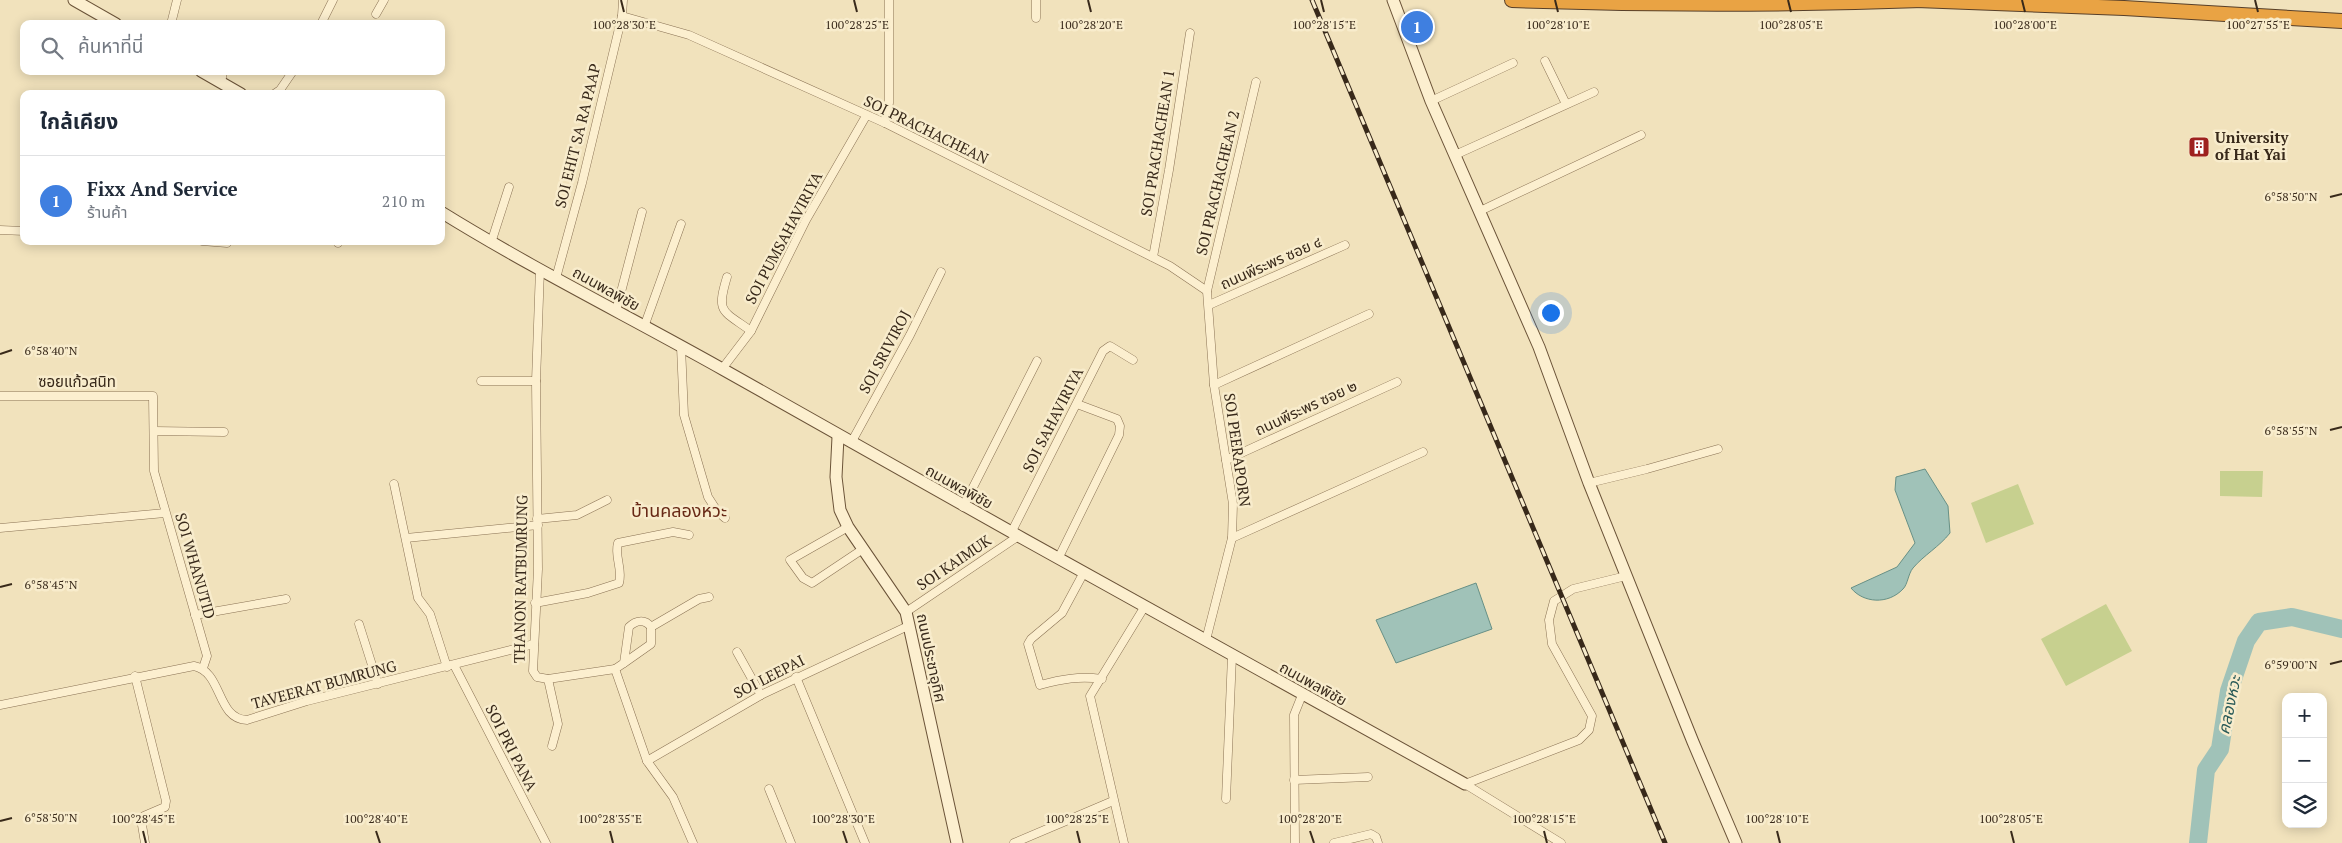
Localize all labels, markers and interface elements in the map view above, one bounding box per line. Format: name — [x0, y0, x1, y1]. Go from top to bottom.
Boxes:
pin: 1 — [1401, 8, 1433, 46]
text: 100°28'30"E — [592, 17, 656, 32]
text: 100°28'25"E — [825, 17, 889, 32]
text: 100°28'20"E — [1059, 17, 1123, 32]
text: 100°28'15"E — [1292, 17, 1356, 32]
text: 100°28'10"E — [1526, 17, 1590, 32]
text: 100°28'05"E — [1759, 17, 1823, 32]
text: 100°28'00"E — [1993, 17, 2057, 32]
text: 100°27'55"E — [2226, 17, 2290, 32]
search box — [20, 20, 445, 75]
text: ค้นหาที่นี่ — [78, 33, 143, 58]
icon: search — [38, 34, 66, 62]
street label: SOI EHIT SA RA PAAP — [549, 61, 605, 210]
street label: SOI PRACHACHEAN 1 — [1136, 68, 1178, 218]
street label: SOI PRACHACHEAN — [861, 90, 992, 168]
text: ใกล้เคียง — [40, 107, 118, 135]
street label: SOI PRACHACHEAN 2 — [1191, 108, 1243, 257]
place label: University of Hat Yai — [2215, 127, 2289, 164]
building icon: University of Hat Yai — [2187, 135, 2211, 159]
street label: SOI PUMSAHAVIRIYA — [740, 167, 827, 307]
text: Fixx And Service — [87, 176, 238, 201]
text: 6°58'50"N — [2264, 189, 2318, 204]
text: 1 — [51, 190, 61, 212]
text: 210 m — [382, 190, 425, 212]
text: ร้านค้า — [87, 201, 127, 223]
street label: ถนนพีระพร ซอย ๔ — [1217, 231, 1325, 293]
street label: ถนนพลพิชัย — [569, 261, 644, 315]
your location — [1538, 300, 1564, 326]
street label: SOI SRIVIROJ — [854, 306, 914, 397]
text: 6°58'40"N — [24, 343, 78, 358]
street label: SOI SAHAVIRIYA — [1017, 363, 1087, 475]
street label: ซอยแก้วสนิท — [38, 371, 116, 391]
street label: ถนนพีระพร ซอย ๒ — [1251, 375, 1360, 439]
street label: SOI PEERAPORN — [1220, 392, 1256, 508]
text: 6°58'55"N — [2264, 423, 2318, 438]
street label: ถนนพลพิชัย — [922, 459, 997, 513]
street label: THANON RATBUMRUNG — [509, 494, 531, 663]
district label: บ้านคลองหวะ — [631, 498, 727, 522]
street label: SOI WHANUTID — [171, 510, 221, 621]
street label: SOI KAIMUK — [912, 530, 995, 594]
text: 6°58'45"N — [24, 577, 78, 592]
street label: ถนนประชาอุทิศ — [913, 611, 951, 704]
street label: SOI LEEPAI — [730, 650, 807, 703]
street label: TAVEERAT BUMRUNG — [249, 655, 399, 713]
street label: ถนนพลพิชัย — [1276, 656, 1351, 710]
text: 6°59'00"N — [2264, 657, 2318, 672]
water label: คลองหวะ — [2212, 672, 2246, 736]
map controls — [2282, 693, 2327, 828]
button: + — [2282, 693, 2327, 738]
street label: SOI PRI PANA — [481, 701, 543, 795]
button: − — [2282, 738, 2327, 783]
button: layers — [2282, 783, 2327, 828]
text: 6°58'50"N — [24, 810, 78, 825]
text: 100°28'45"E — [111, 811, 175, 826]
text: 100°28'40"E — [344, 811, 408, 826]
text: 100°28'35"E — [578, 811, 642, 826]
text: 100°28'30"E — [811, 811, 875, 826]
text: 100°28'25"E — [1045, 811, 1109, 826]
text: 100°28'20"E — [1278, 811, 1342, 826]
text: 100°28'15"E — [1512, 811, 1576, 826]
text: 100°28'10"E — [1745, 811, 1809, 826]
text: 100°28'05"E — [1979, 811, 2043, 826]

